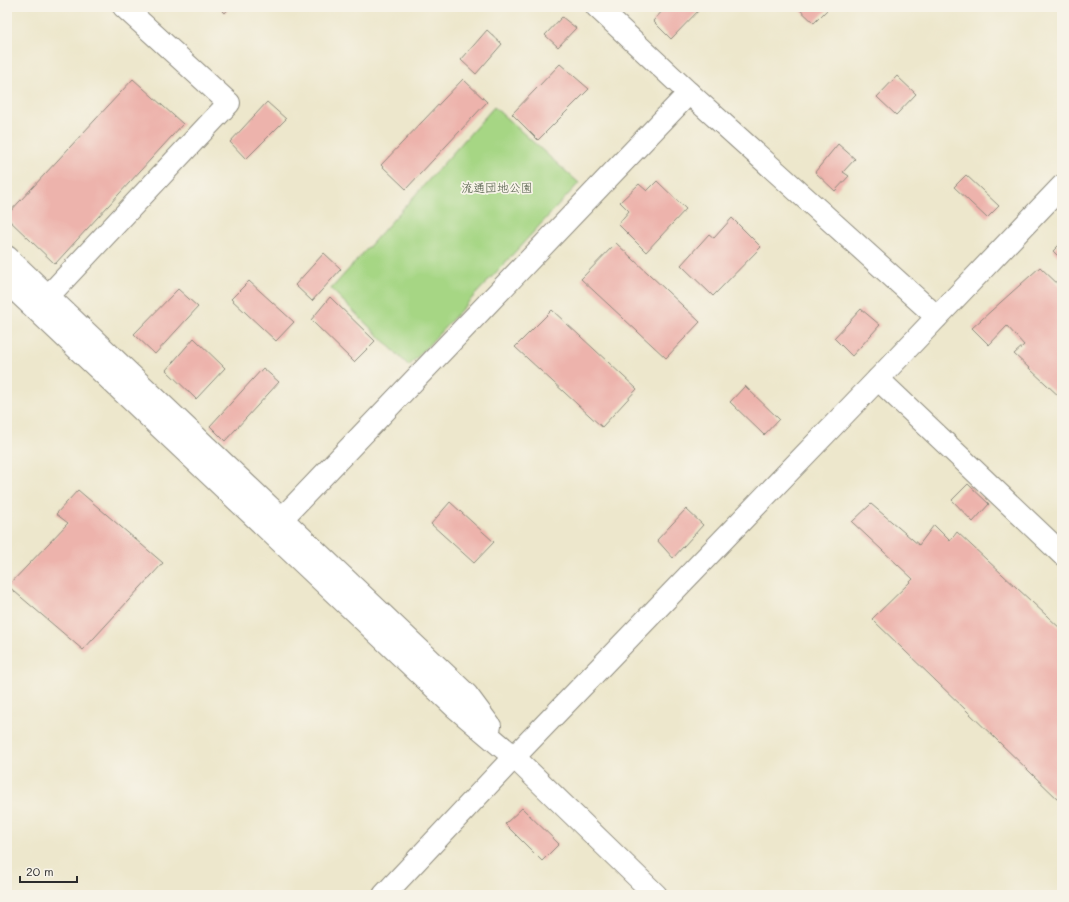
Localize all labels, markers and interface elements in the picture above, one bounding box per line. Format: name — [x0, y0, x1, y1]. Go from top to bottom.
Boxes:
park label: 流通団地公園 — [461, 179, 533, 195]
scale bar — [20, 858, 77, 884]
text: 20 m — [26, 863, 54, 879]

